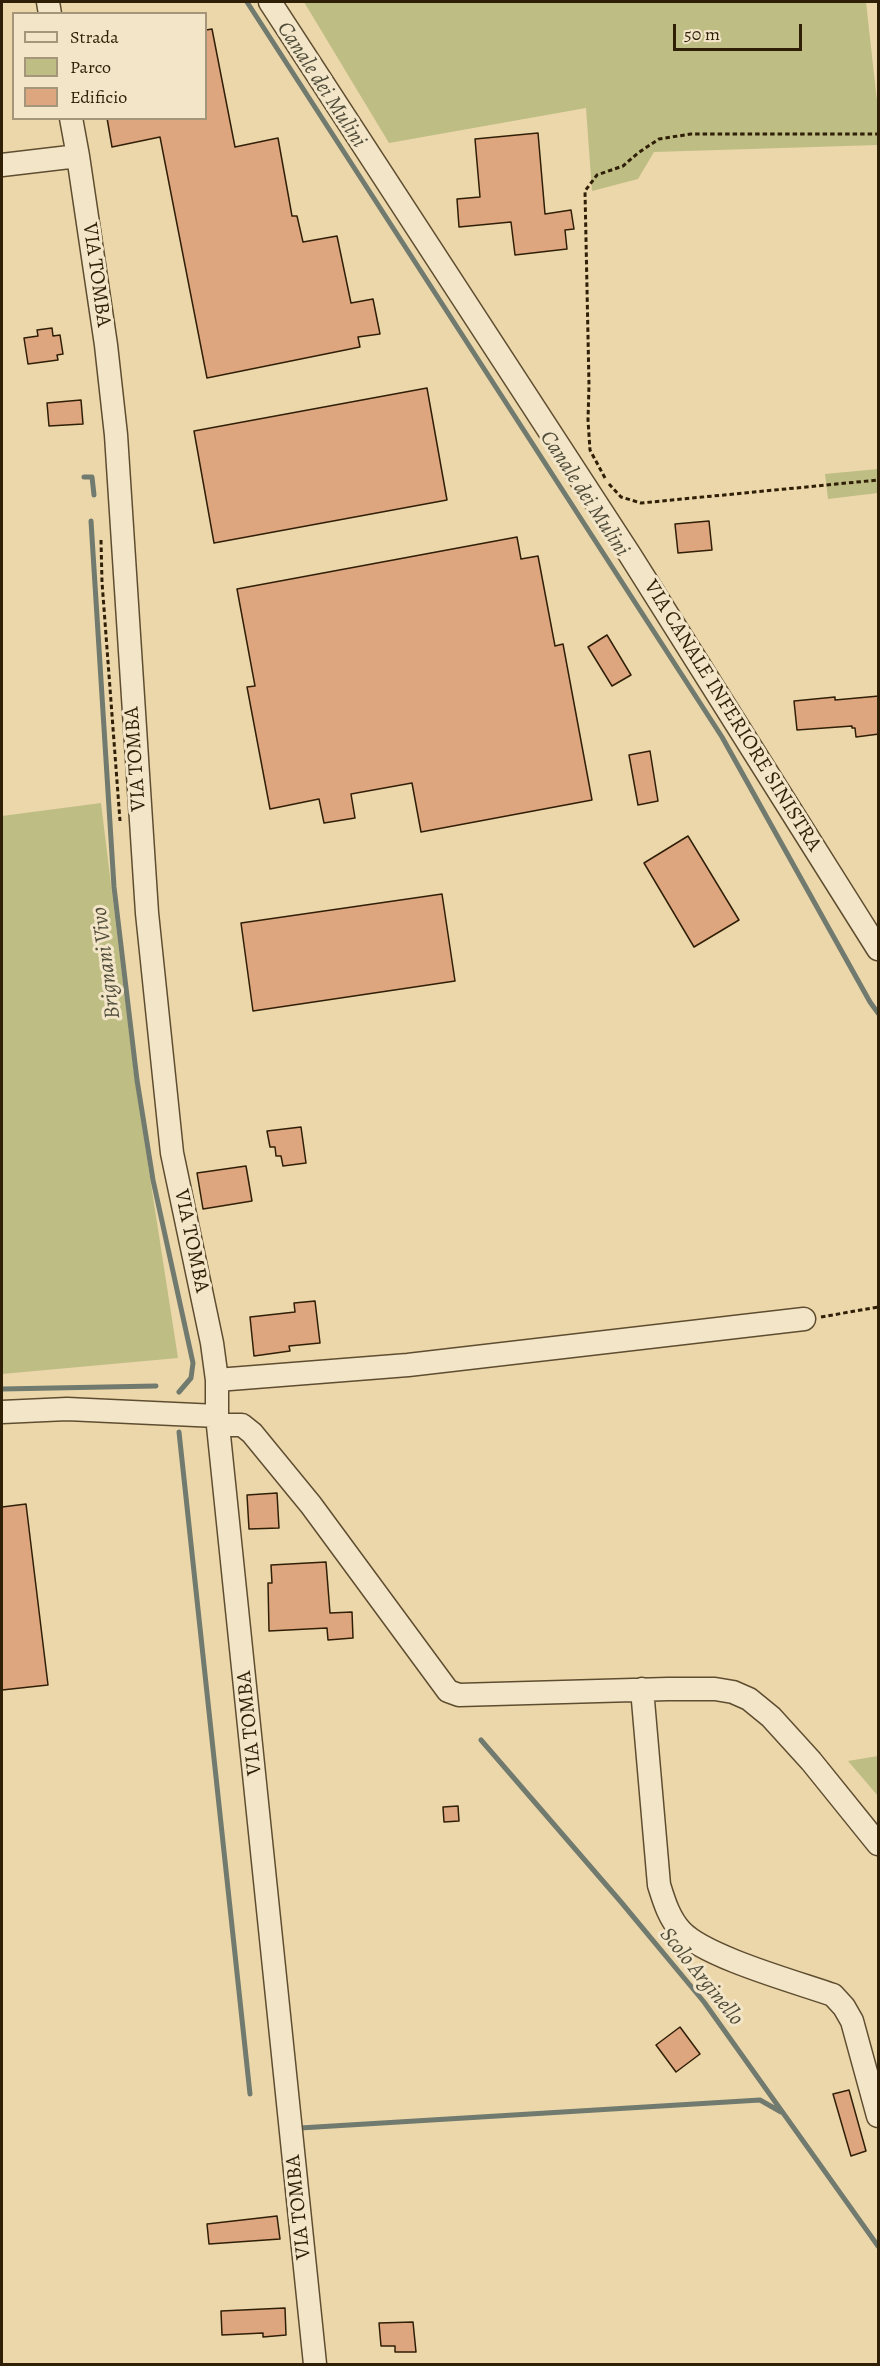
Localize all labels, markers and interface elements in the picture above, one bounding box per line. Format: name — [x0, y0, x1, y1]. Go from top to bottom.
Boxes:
legend — [12, 12, 207, 120]
scale bar — [676, 12, 805, 50]
water label: Canale dei Mulini — [270, 17, 372, 153]
text: 50 m — [684, 22, 720, 46]
text: Strada — [70, 25, 119, 49]
text: Parco — [70, 55, 111, 79]
text: Edificio — [70, 85, 127, 109]
street label: VIA TOMBA — [76, 221, 116, 329]
water label: Canale dei Mulini — [533, 426, 635, 562]
street label: VIA CANALE INFERIORE SINISTRA — [638, 576, 826, 856]
street label: VIA TOMBA — [120, 706, 152, 812]
water label: Brignani Vivo — [87, 905, 127, 1021]
street label: VIA TOMBA — [168, 1187, 214, 1295]
street label: VIA TOMBA — [232, 1670, 268, 1776]
water label: Scolo Arginello — [653, 1923, 749, 2031]
street label: VIA TOMBA — [281, 2154, 317, 2260]

